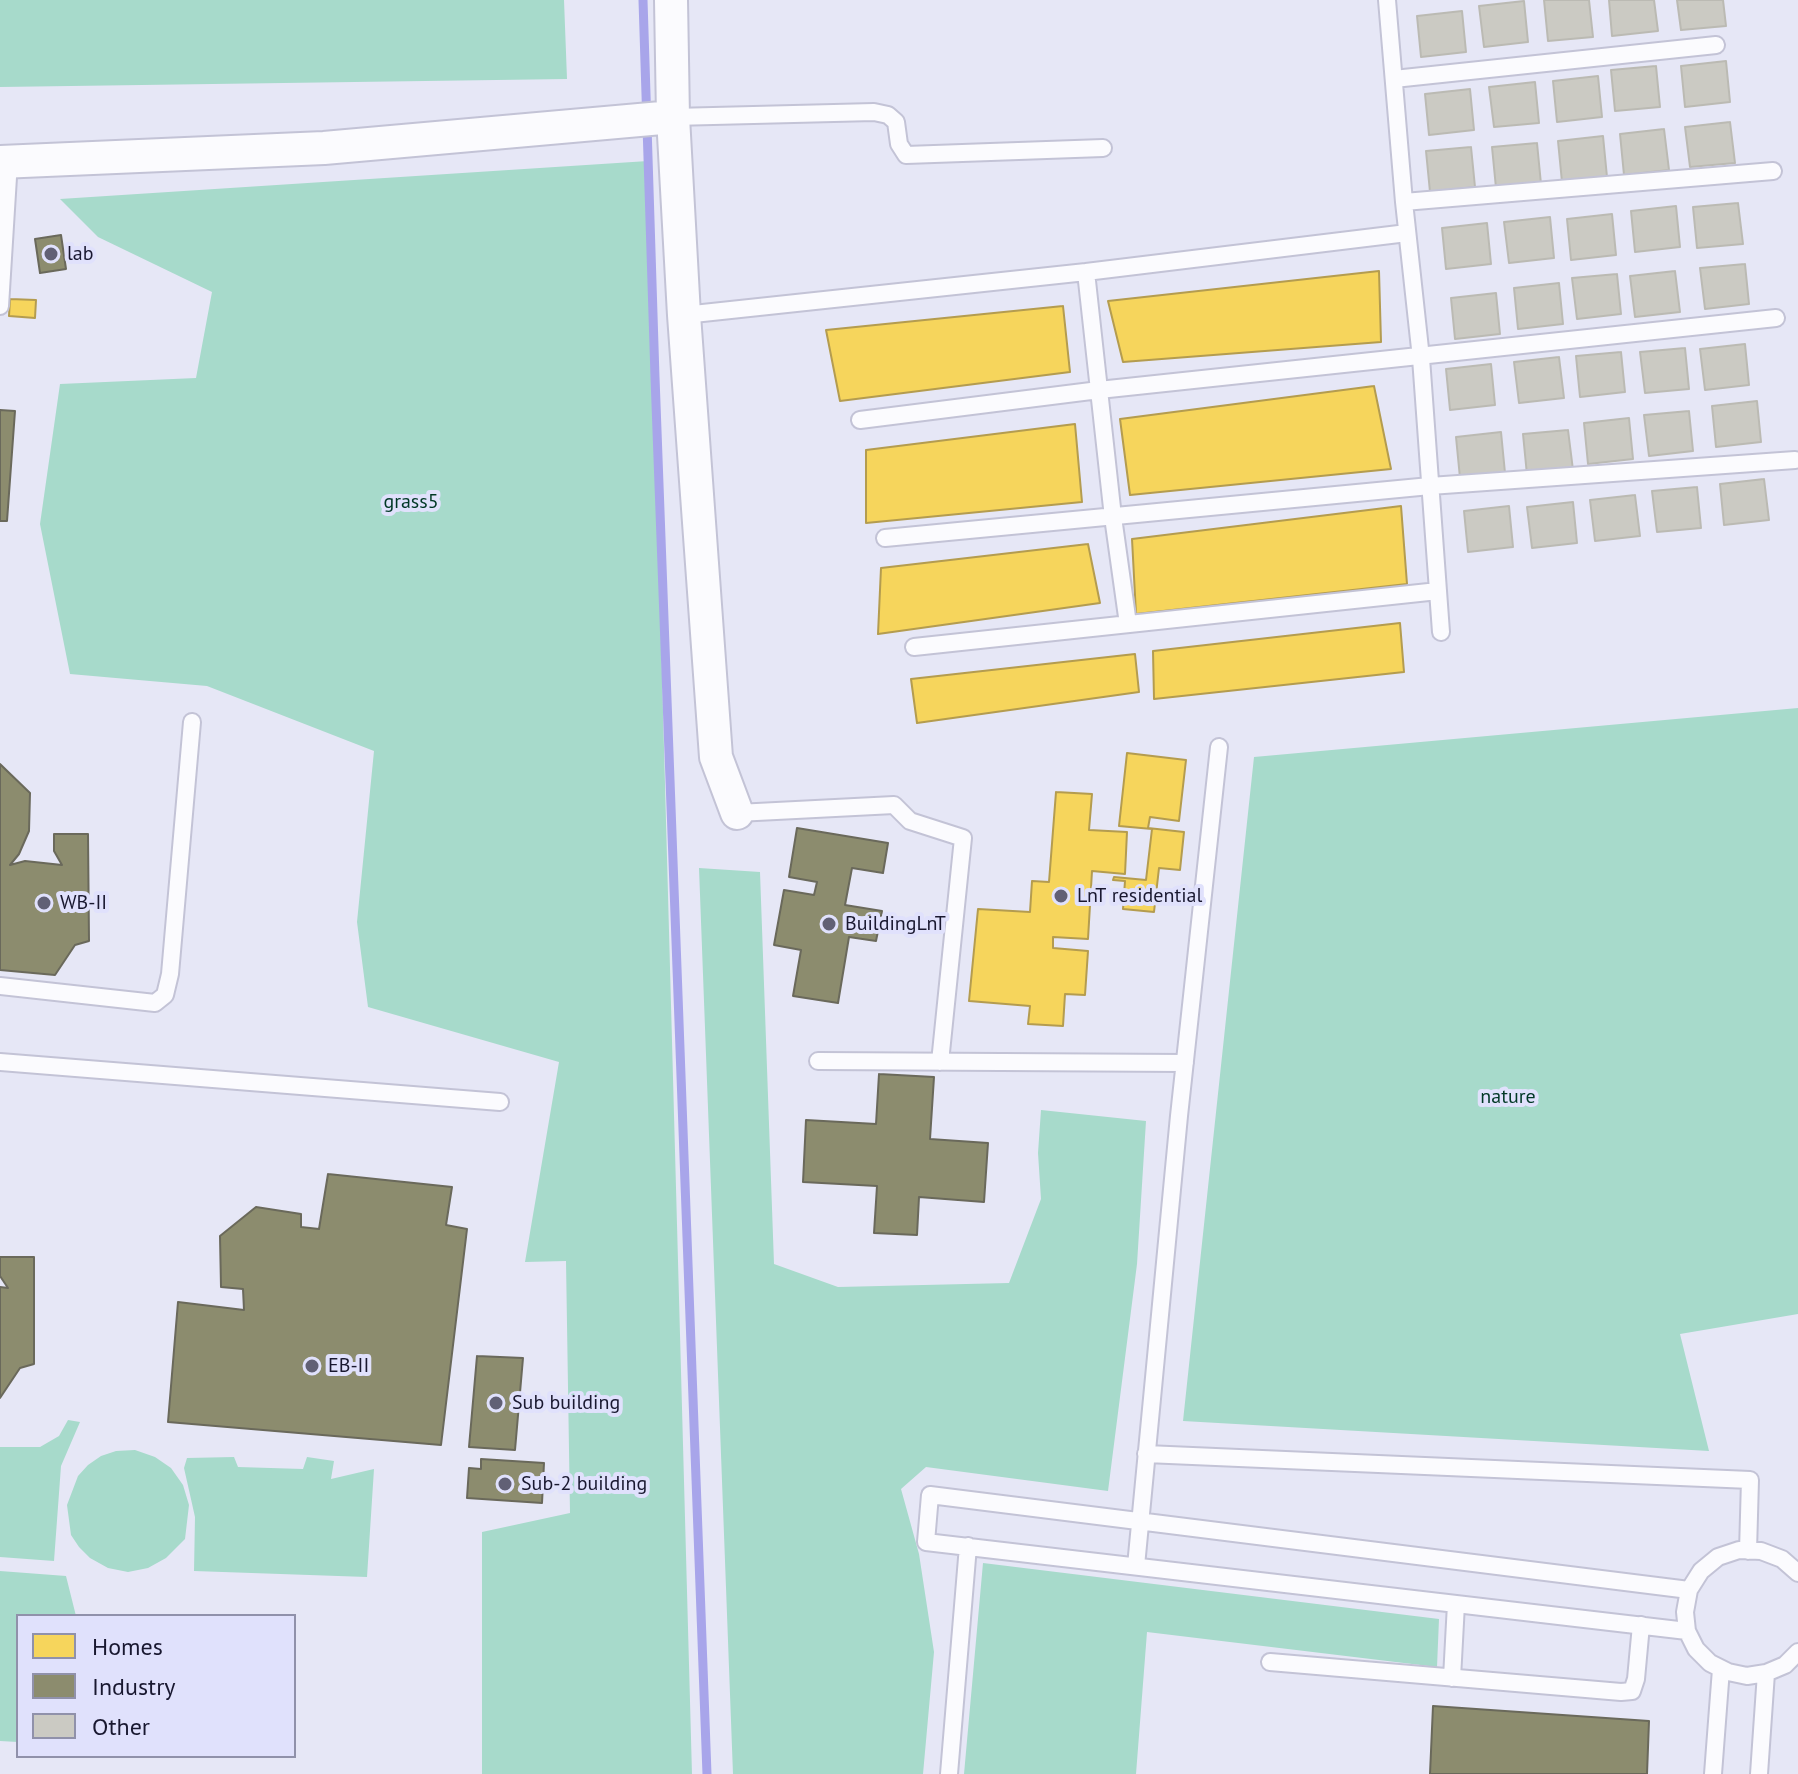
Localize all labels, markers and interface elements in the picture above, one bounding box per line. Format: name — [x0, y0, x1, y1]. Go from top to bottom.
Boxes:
place label: lab — [67, 242, 94, 266]
marker: lab — [42, 245, 60, 263]
park label: grass5 — [383, 490, 439, 514]
place label: LnT residential — [1077, 884, 1202, 908]
marker: LnT residential — [1052, 887, 1070, 905]
place label: WB-II — [60, 891, 107, 915]
marker: WB-II — [35, 894, 53, 912]
place label: BuildingLnT — [845, 912, 946, 936]
marker: BuildingLnT — [820, 915, 838, 933]
park label: nature — [1480, 1085, 1536, 1109]
place label: EB-II — [328, 1354, 369, 1378]
marker: EB-II — [303, 1357, 321, 1375]
place label: Sub building — [512, 1391, 620, 1415]
marker: Sub building — [487, 1394, 505, 1412]
place label: Sub-2 building — [521, 1472, 647, 1496]
marker: Sub-2 building — [496, 1475, 514, 1493]
legend — [16, 1614, 296, 1758]
text: Homes — [92, 1631, 163, 1662]
text: Industry — [92, 1671, 176, 1702]
text: Other — [92, 1711, 150, 1742]

